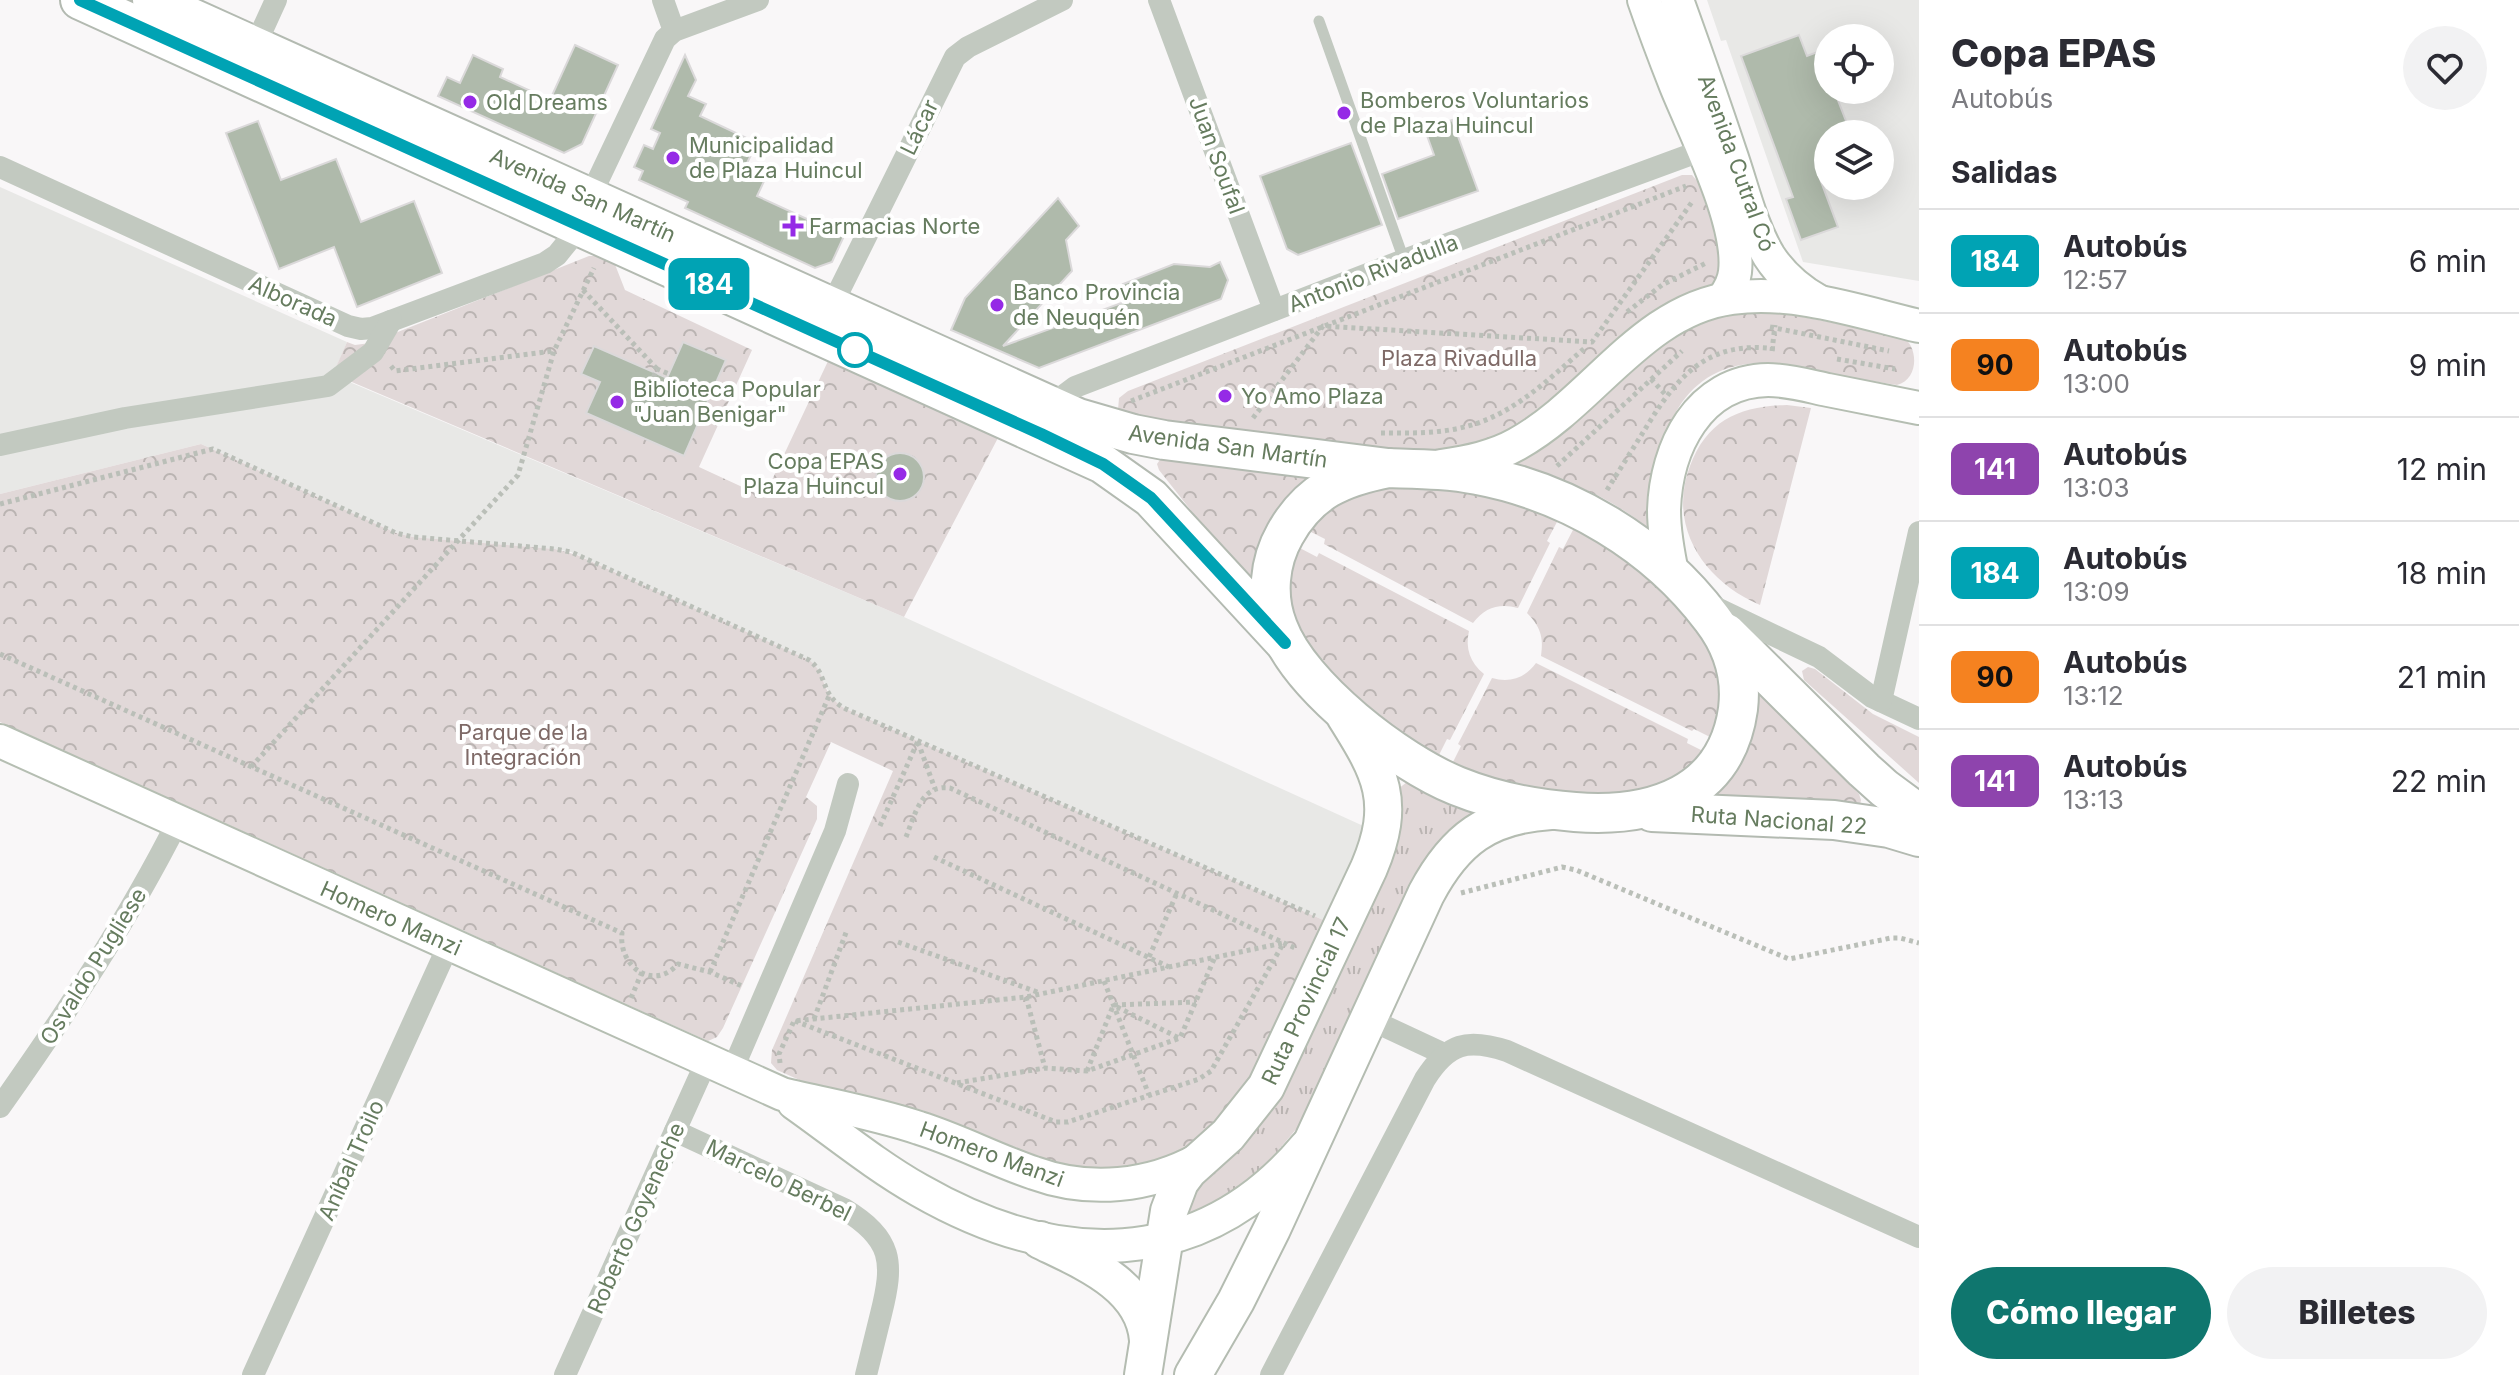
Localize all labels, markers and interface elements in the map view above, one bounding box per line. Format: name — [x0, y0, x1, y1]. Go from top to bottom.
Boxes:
map controls — [1814, 24, 1894, 200]
button: locate — [1814, 24, 1894, 104]
button: heart — [2403, 26, 2487, 110]
text: Copa EPAS — [1951, 30, 2156, 76]
street label: Avenida Cutral Có — [1693, 71, 1781, 255]
text: Autobús — [1951, 83, 2053, 114]
place label: Bomberos Voluntarios de Plaza Huincul — [1360, 87, 1589, 138]
place label: Old Dreams — [486, 89, 608, 115]
marker: Old Dreams — [461, 93, 479, 111]
street label: Juan Soufal — [1184, 93, 1250, 217]
street label: Lácar — [895, 95, 943, 159]
marker: Bomberos Voluntarios de Plaza Huincul — [1335, 104, 1353, 122]
button: layers — [1814, 120, 1894, 200]
place label: Municipalidad de Plaza Huincul — [689, 132, 863, 183]
street label: Avenida San Martín — [486, 142, 680, 248]
marker: Municipalidad de Plaza Huincul — [664, 149, 682, 167]
text: Salidas — [1951, 154, 2057, 190]
place label: Farmacias Norte — [809, 213, 980, 239]
marker: Farmacias Norte — [784, 217, 802, 235]
text: Autobús — [2063, 228, 2188, 264]
street label: Antonio Rivadulla — [1284, 229, 1462, 317]
text: 6 min — [2409, 243, 2487, 279]
text: 184 — [1970, 244, 2020, 278]
line badge: 184 — [663, 258, 755, 310]
text: 12:57 — [2063, 264, 2127, 295]
text: 184 — [684, 267, 734, 301]
street label: Alborada — [245, 270, 341, 332]
place label: Banco Provincia de Neuquén — [1013, 279, 1180, 330]
marker: Banco Provincia de Neuquén — [988, 296, 1006, 314]
text: Autobús — [2063, 332, 2188, 368]
unlabelled marker — [838, 333, 872, 367]
park label: Plaza Rivadulla — [1381, 345, 1537, 371]
text: 9 min — [2409, 347, 2487, 383]
text: 90 — [1976, 348, 2014, 382]
text: 13:00 — [2063, 368, 2130, 399]
place label: Biblioteca Popular "Juan Benigar" — [633, 376, 821, 427]
place label: Yo Amo Plaza — [1241, 383, 1384, 409]
marker: Yo Amo Plaza — [1216, 387, 1234, 405]
marker: Biblioteca Popular "Juan Benigar" — [608, 393, 626, 411]
street label: Avenida San Martín — [1127, 419, 1329, 473]
text: Autobús — [2063, 436, 2188, 472]
place label: Copa EPAS Plaza Huincul — [743, 448, 884, 499]
text: 12 min — [2397, 451, 2487, 487]
text: 141 — [1974, 452, 2016, 486]
marker: Copa EPAS Plaza Huincul — [891, 465, 909, 483]
text: 13:03 — [2063, 472, 2130, 503]
text: Autobús — [2063, 540, 2188, 576]
text: 18 min — [2397, 555, 2487, 591]
text: 184 — [1970, 556, 2020, 590]
text: 13:09 — [2063, 576, 2130, 607]
text: Autobús — [2063, 644, 2188, 680]
text: 21 min — [2397, 659, 2487, 695]
text: 90 — [1976, 660, 2014, 694]
text: 13:12 — [2063, 680, 2124, 711]
park label: Parque de la Integración — [458, 719, 588, 770]
text: Autobús — [2063, 748, 2188, 784]
text: 22 min — [2391, 763, 2487, 799]
text: 141 — [1974, 764, 2016, 798]
text: 13:13 — [2063, 784, 2124, 815]
street label: Ruta Nacional 22 — [1690, 801, 1868, 839]
street label: Homero Manzi — [316, 875, 466, 961]
street label: Osvaldo Pugliese — [34, 883, 152, 1049]
street label: Ruta Provincial 17 — [1256, 913, 1356, 1089]
street label: Aníbal Troilo — [313, 1096, 389, 1224]
street label: Homero Manzi — [916, 1116, 1068, 1192]
street label: Roberto Goyeneche — [582, 1118, 690, 1318]
street label: Marcelo Berbel — [702, 1134, 856, 1226]
button: Cómo llegar — [1951, 1267, 2211, 1359]
button: Billetes — [2227, 1267, 2487, 1359]

